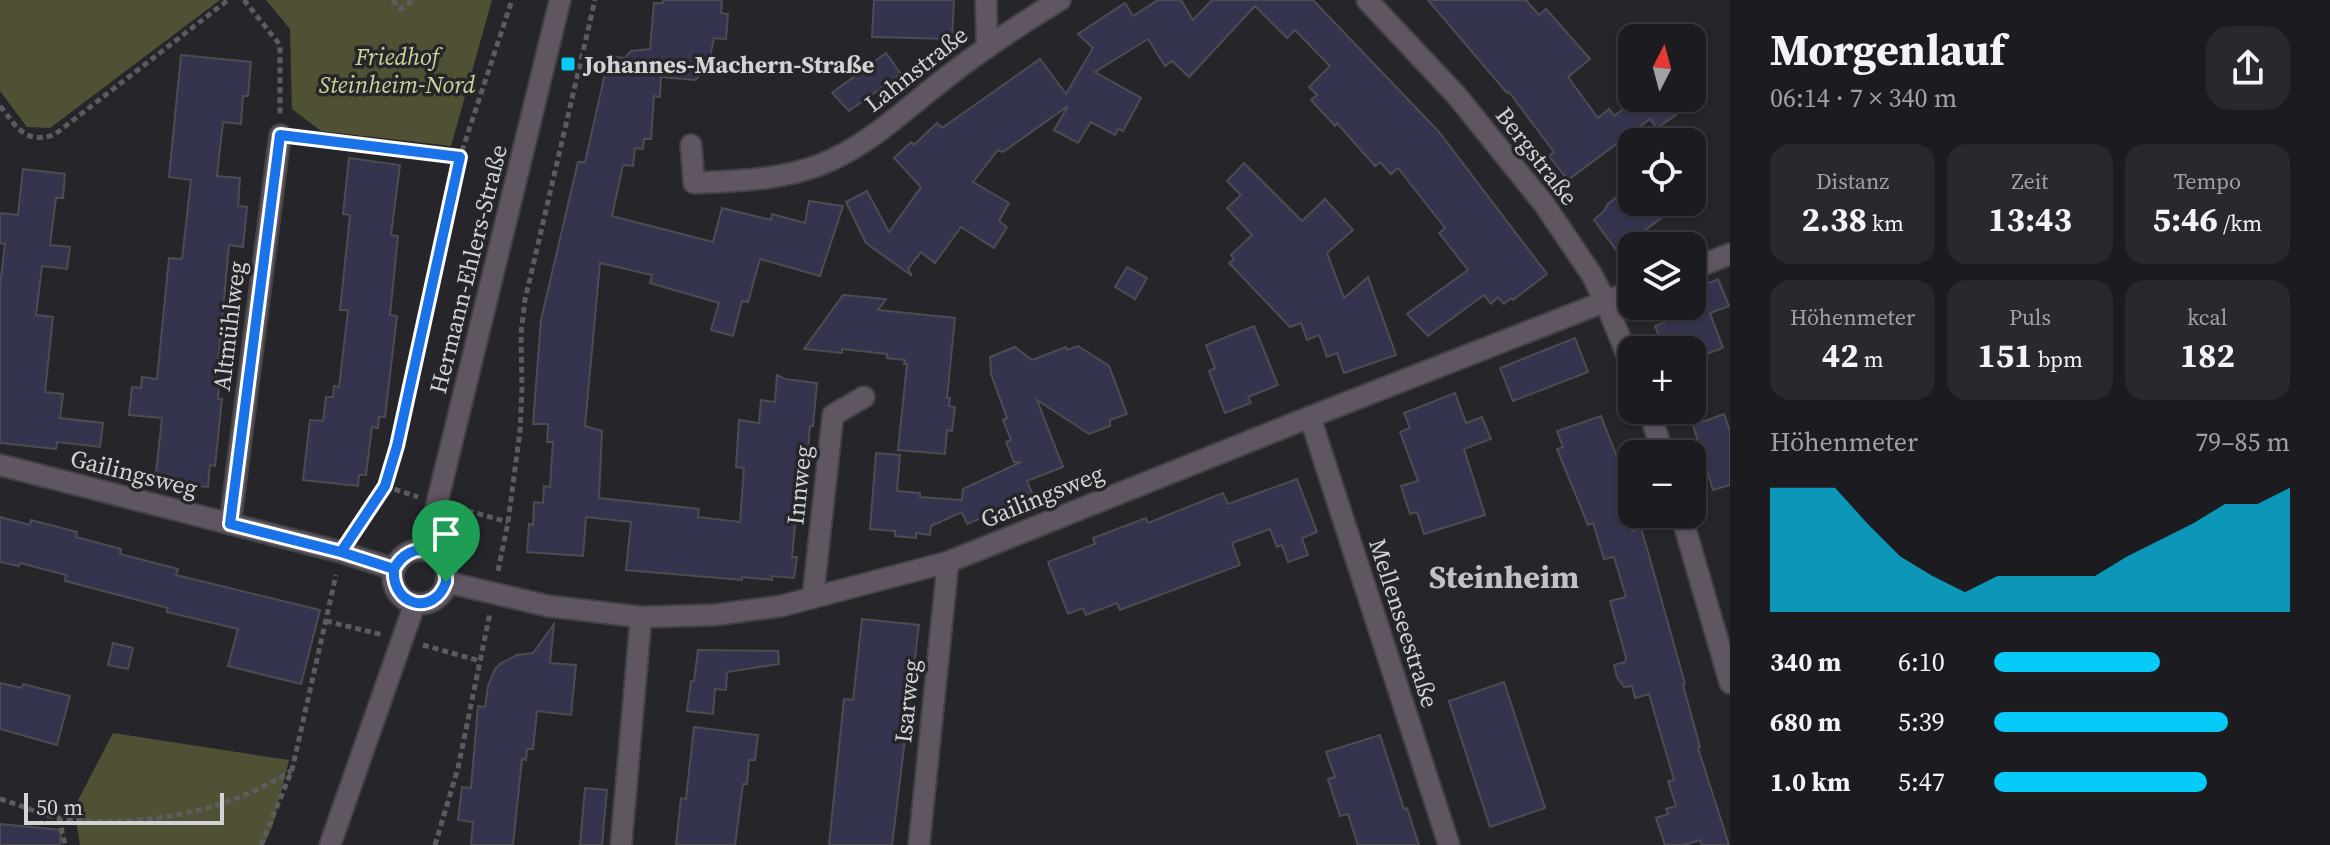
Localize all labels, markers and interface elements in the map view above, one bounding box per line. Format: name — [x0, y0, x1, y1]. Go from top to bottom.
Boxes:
street label: Lahnstraße — [858, 18, 974, 120]
text: Morgenlauf — [1770, 19, 2005, 80]
north arrow — [1618, 24, 1706, 112]
map controls — [1618, 24, 1706, 528]
button: share — [2206, 26, 2290, 110]
park label: Friedhof Steinheim-Nord — [319, 40, 476, 101]
place label: Johannes-Machern-Straße — [582, 48, 874, 81]
marker: Johannes-Machern-Straße — [559, 55, 577, 73]
text: 06:14 · 7 × 340 m — [1770, 80, 1957, 116]
street label: Bergstraße — [1488, 100, 1586, 212]
button: locate — [1618, 128, 1706, 216]
street label: Hermann-Ehlers-Straße — [421, 141, 515, 397]
text: Distanz — [1816, 166, 1889, 196]
text: Zeit — [2011, 166, 2049, 196]
text: Tempo — [2174, 166, 2241, 196]
text: 2.38 — [1801, 196, 1867, 242]
text: 13:43 — [1988, 196, 2072, 242]
text: 5:46 — [2152, 196, 2218, 242]
text: km — [1867, 208, 1904, 238]
text: /km — [2218, 208, 2262, 238]
button: layers — [1618, 232, 1706, 320]
street label: Altmühlweg — [205, 259, 253, 393]
text: Höhenmeter — [1790, 302, 1915, 332]
text: Puls — [2009, 302, 2051, 332]
text: kcal — [2187, 302, 2227, 332]
text: 42 — [1822, 332, 1859, 378]
text: 151 — [1977, 332, 2033, 378]
text: 182 — [2180, 332, 2235, 378]
button: + — [1618, 336, 1706, 424]
text: m — [1859, 344, 1884, 374]
text: bpm — [2033, 344, 2083, 374]
text: Höhenmeter — [1770, 424, 1918, 460]
text: 79–85 m — [2195, 424, 2290, 460]
button: − — [1618, 440, 1706, 528]
street label: Gailingsweg — [67, 441, 201, 505]
street label: Innweg — [778, 444, 820, 526]
street label: Gailingsweg — [976, 456, 1108, 536]
pin — [412, 500, 480, 582]
icon: arrive — [424, 512, 468, 556]
street label: Mellenseestraße — [1361, 534, 1447, 712]
district label: Steinheim — [1429, 555, 1579, 599]
text: 340 m — [1770, 644, 1841, 680]
text: 6:10 — [1898, 644, 1945, 680]
street label: Isarweg — [886, 658, 928, 744]
text: 680 m — [1770, 704, 1841, 740]
text: 5:39 — [1898, 704, 1945, 740]
text: 1.0 km — [1770, 764, 1851, 800]
text: 5:47 — [1898, 764, 1945, 800]
scale bar — [24, 789, 224, 825]
text: 50 m — [36, 792, 83, 822]

